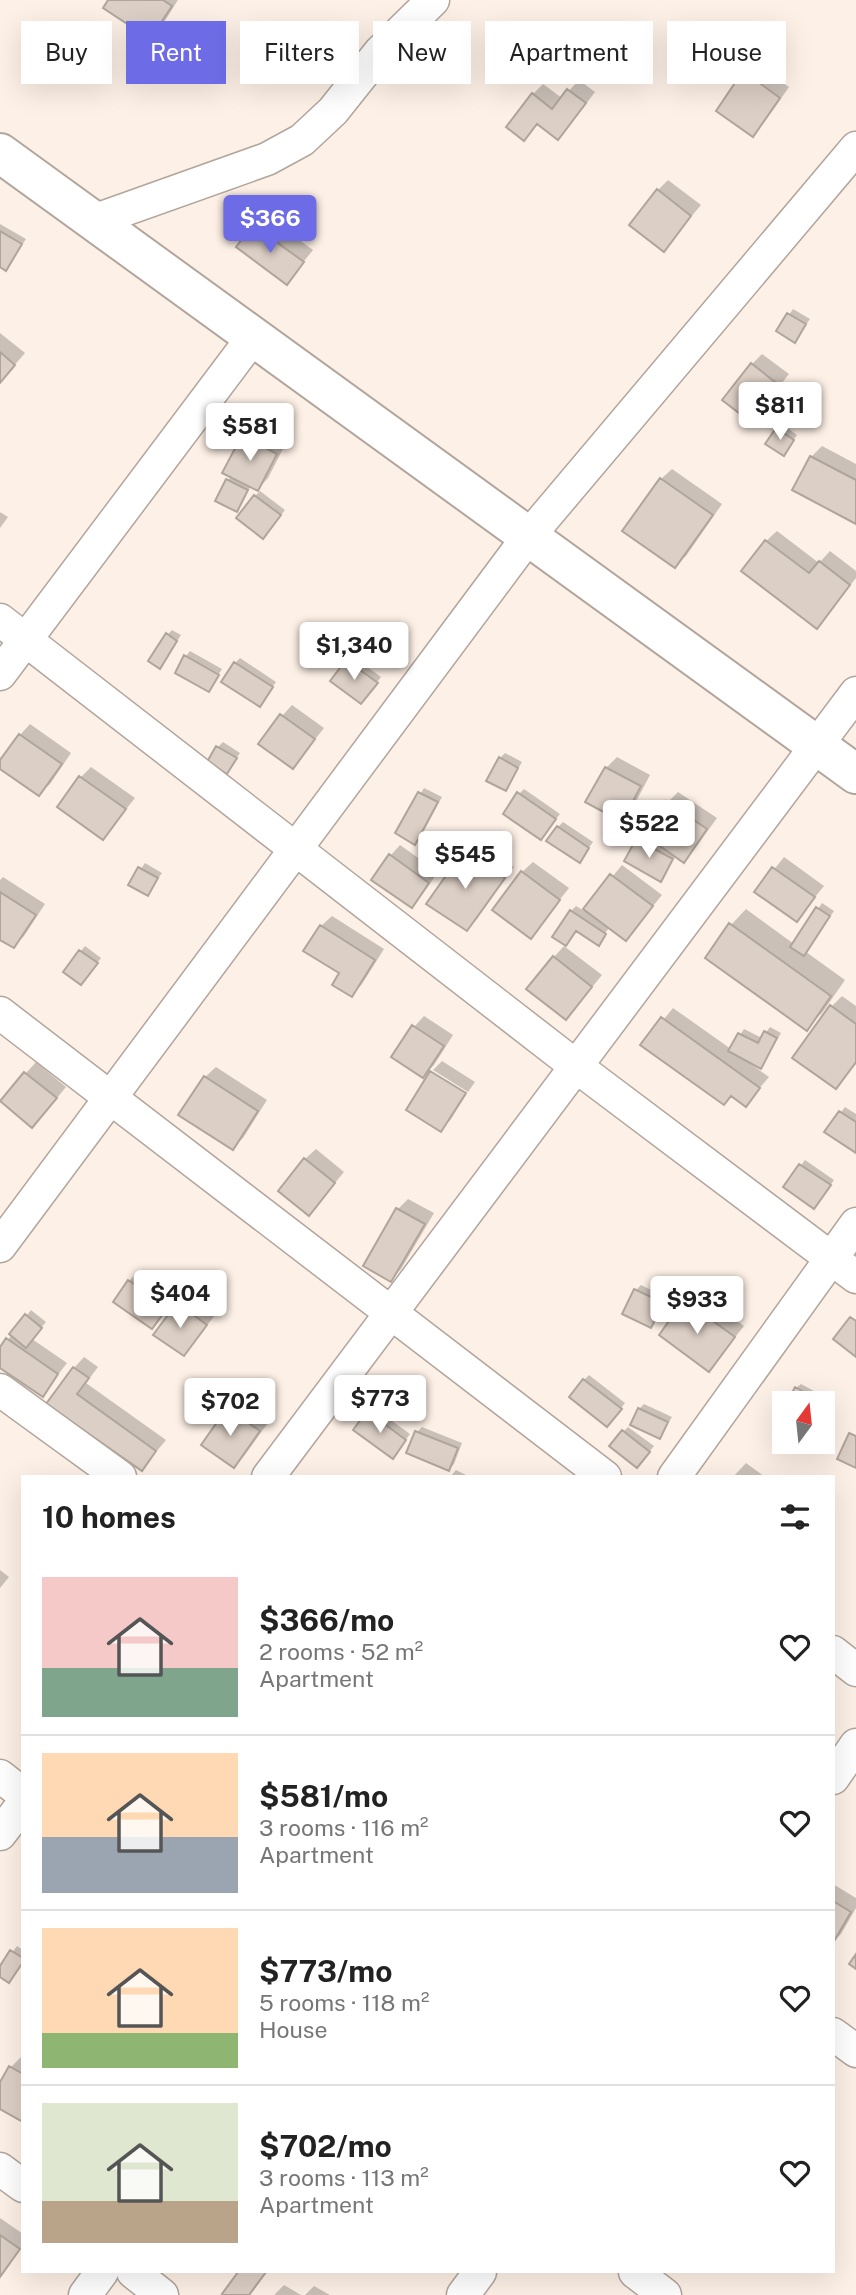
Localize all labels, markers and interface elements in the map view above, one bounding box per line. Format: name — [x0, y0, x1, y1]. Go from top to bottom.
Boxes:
chip: Buy — [21, 21, 112, 84]
chip: Rent — [126, 21, 226, 84]
chip: Filters — [240, 21, 359, 84]
chip: New — [373, 21, 471, 84]
chip: Apartment — [485, 21, 653, 84]
chip: House — [667, 21, 786, 84]
pin: $366 — [229, 196, 311, 255]
text: $366 — [239, 204, 301, 231]
pin: $811 — [739, 382, 821, 442]
text: $811 — [755, 391, 805, 418]
pin: $581 — [209, 404, 291, 463]
text: $581 — [222, 412, 278, 439]
pin: $1,340 — [297, 622, 411, 682]
text: $1,340 — [316, 631, 393, 658]
pin: $522 — [608, 800, 690, 860]
text: $522 — [619, 809, 679, 836]
pin: $545 — [424, 832, 506, 891]
text: $545 — [434, 840, 496, 867]
pin: $404 — [139, 1270, 221, 1330]
pin: $933 — [656, 1276, 738, 1336]
text: $404 — [150, 1279, 210, 1306]
text: $933 — [666, 1285, 728, 1312]
pin: $773 — [339, 1376, 421, 1435]
pin: $702 — [189, 1378, 271, 1438]
text: $773 — [350, 1384, 410, 1411]
text: $702 — [200, 1387, 260, 1414]
north arrow — [772, 1391, 835, 1454]
map controls — [772, 1391, 835, 1454]
icon: filters — [776, 1498, 814, 1536]
text: 10 homes — [42, 1499, 176, 1535]
text: $366/mo — [259, 1602, 394, 1638]
icon: home — [98, 1605, 182, 1689]
icon: heart — [776, 1628, 814, 1666]
text: 2 rooms · 52 m² — [259, 1638, 423, 1665]
text: Apartment — [259, 1665, 374, 1692]
text: $581/mo — [259, 1778, 388, 1814]
icon: home — [98, 1781, 182, 1865]
icon: heart — [776, 1804, 814, 1842]
text: 3 rooms · 116 m² — [259, 1814, 429, 1841]
text: Apartment — [259, 1841, 374, 1868]
text: $773/mo — [259, 1953, 392, 1989]
icon: home — [98, 1956, 182, 2040]
icon: heart — [776, 1979, 814, 2017]
text: 5 rooms · 118 m² — [259, 1989, 429, 2016]
text: House — [259, 2016, 327, 2043]
text: $702/mo — [259, 2128, 392, 2164]
icon: home — [98, 2131, 182, 2215]
icon: heart — [776, 2154, 814, 2192]
text: 3 rooms · 113 m² — [259, 2164, 429, 2191]
text: Apartment — [259, 2191, 374, 2218]

